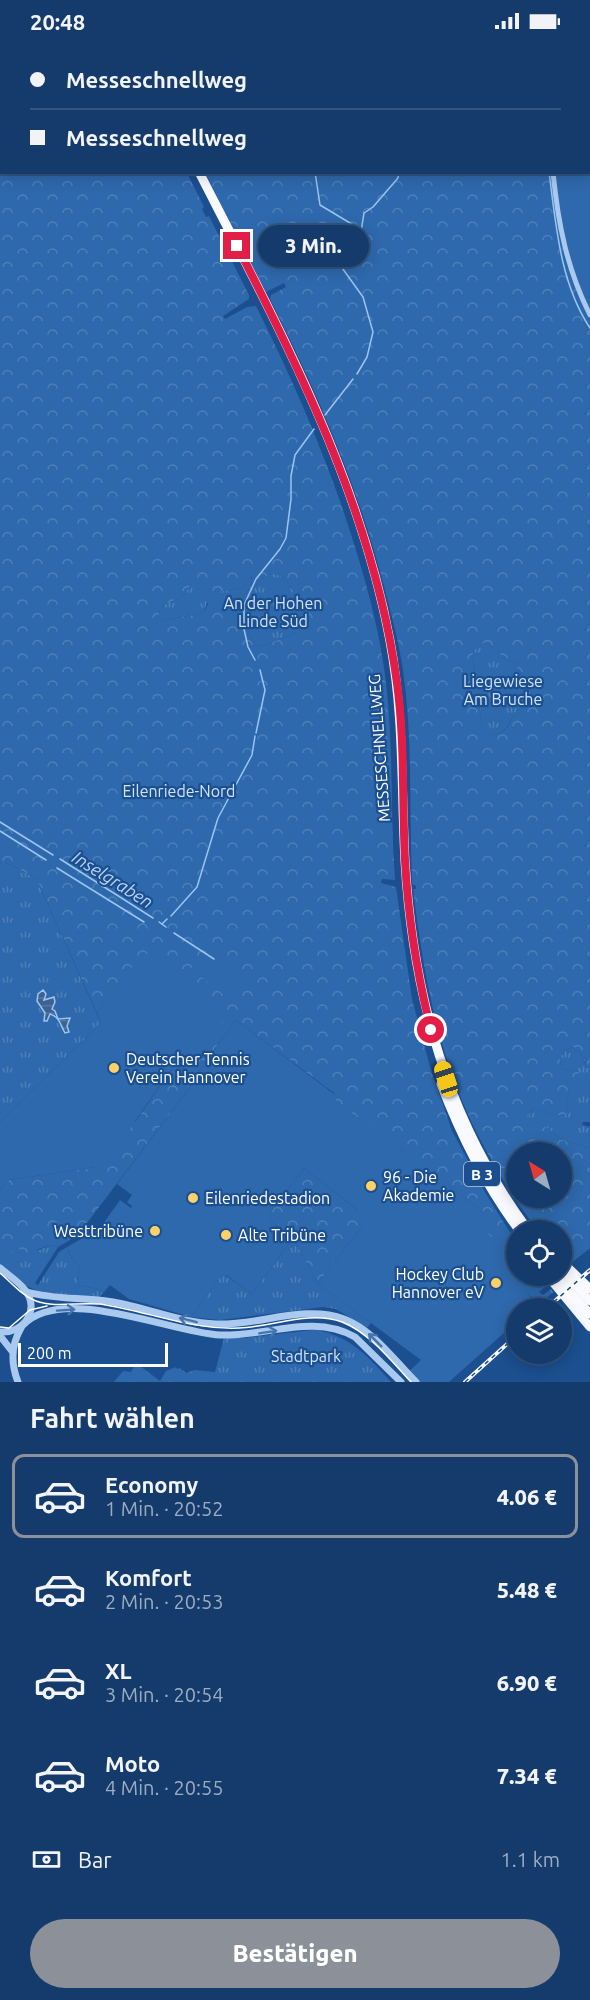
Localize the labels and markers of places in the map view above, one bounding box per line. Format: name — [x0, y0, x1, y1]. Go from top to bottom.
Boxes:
place label: Deutscher Tennis Verein Hannover — [126, 1050, 250, 1086]
marker: Deutscher Tennis Verein Hannover — [107, 1061, 121, 1075]
place label: 96 - Die Akademie — [383, 1168, 454, 1204]
marker: 96 - Die Akademie — [364, 1179, 378, 1193]
place label: Eilenriedestadion — [205, 1189, 330, 1207]
marker: Eilenriedestadion — [186, 1191, 200, 1205]
place label: Westtribüne — [54, 1222, 143, 1240]
marker: Westtribüne — [148, 1224, 162, 1238]
place label: Alte Tribüne — [238, 1226, 326, 1244]
marker: Alte Tribüne — [219, 1228, 233, 1242]
place label: Hockey Club Hannover eV — [392, 1265, 484, 1301]
marker: Hockey Club Hannover eV — [489, 1276, 503, 1290]

